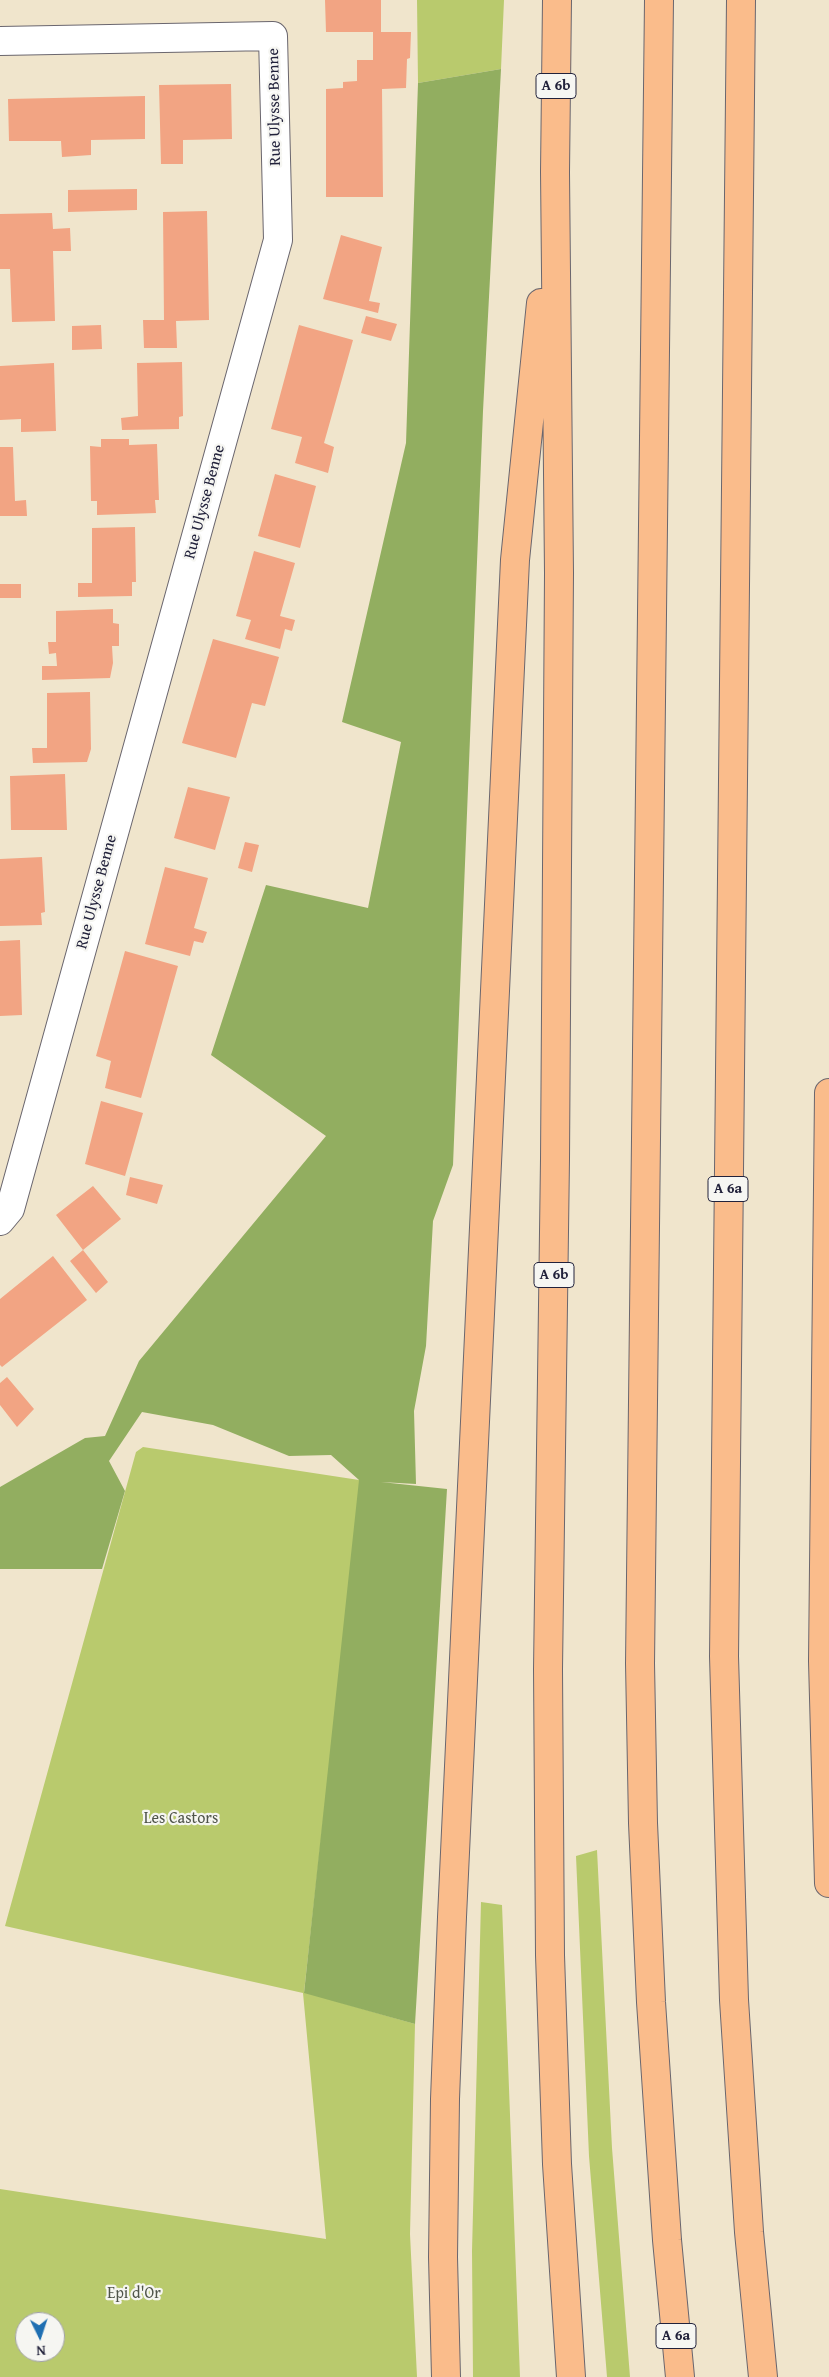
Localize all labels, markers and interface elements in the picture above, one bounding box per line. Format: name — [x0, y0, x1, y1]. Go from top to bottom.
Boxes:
street label: Rue Ulysse Benne — [264, 48, 286, 166]
road number: A 6b — [536, 74, 576, 98]
street label: Rue Ulysse Benne — [180, 443, 230, 561]
street label: Rue Ulysse Benne — [72, 833, 122, 951]
road number: A 6a — [708, 1176, 748, 1202]
road number: A 6b — [534, 1262, 574, 1288]
park label: Les Castors — [144, 1809, 218, 1829]
park label: Epi d'Or — [107, 2284, 161, 2304]
north arrow — [15, 2312, 65, 2362]
road number: A 6a — [656, 2324, 696, 2348]
text: N — [36, 2341, 46, 2361]

